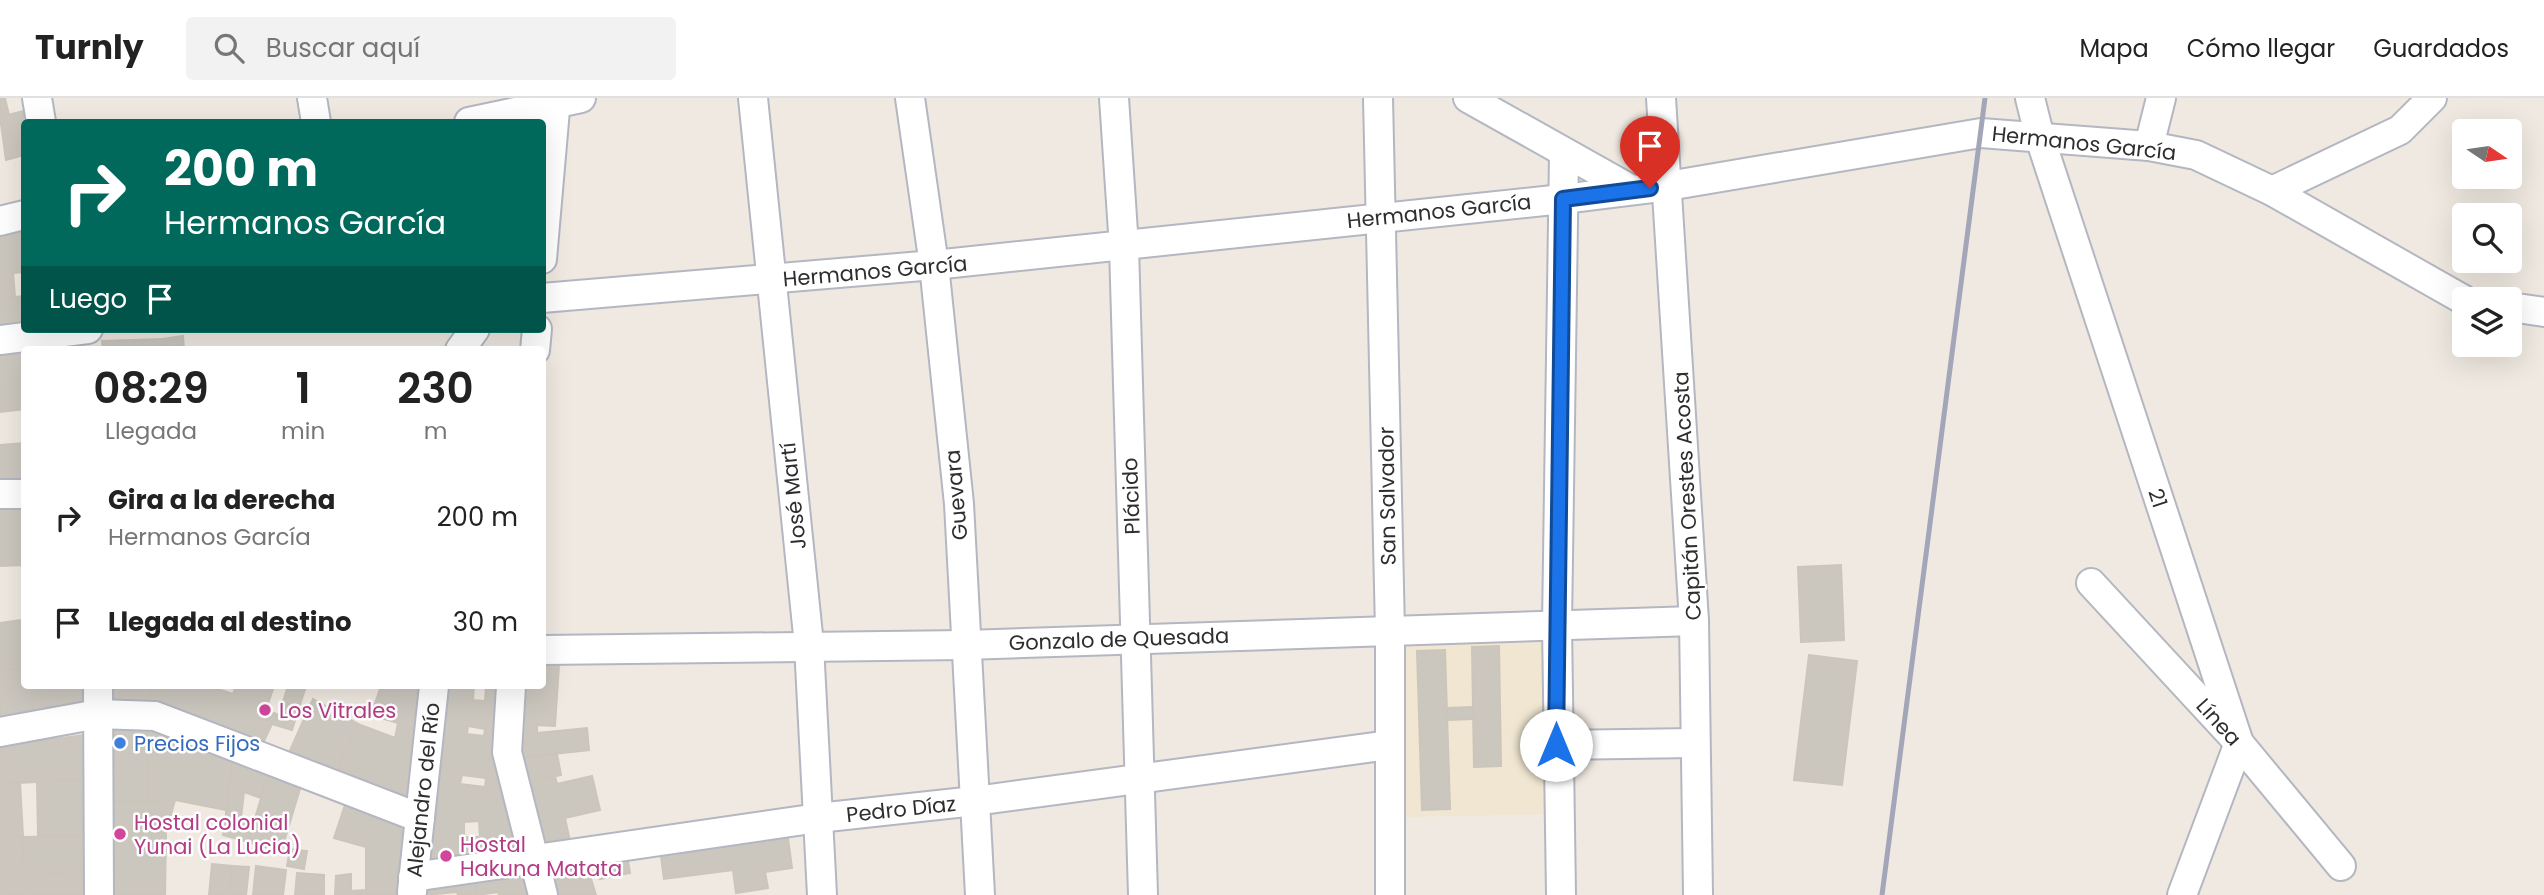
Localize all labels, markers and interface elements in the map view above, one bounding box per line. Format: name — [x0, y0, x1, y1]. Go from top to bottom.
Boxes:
search box — [186, 17, 676, 80]
text: Turnly — [35, 24, 144, 71]
icon: search — [210, 29, 248, 67]
text: Buscar aquí — [266, 30, 420, 66]
text: Mapa — [2079, 32, 2149, 65]
text: Cómo llegar — [2187, 32, 2335, 65]
text: Guardados — [2373, 32, 2509, 65]
pin — [1620, 116, 1680, 188]
street label: Hermanos García — [1990, 119, 2178, 167]
north arrow — [2452, 119, 2522, 189]
map controls — [2452, 119, 2522, 357]
icon: arrive — [1631, 127, 1669, 165]
text: 200 m — [164, 135, 318, 203]
icon: right — [49, 147, 140, 238]
street label: Hermanos García — [1345, 187, 1533, 235]
text: Hermanos García — [164, 200, 446, 245]
button: search — [2452, 203, 2522, 273]
street label: Hermanos García — [782, 248, 968, 294]
icon: arrive — [141, 280, 179, 318]
text: Luego — [49, 281, 127, 317]
button: layers — [2452, 287, 2522, 357]
text: 08:29 — [93, 359, 209, 418]
text: 1 — [295, 359, 311, 418]
text: 230 — [397, 359, 474, 418]
street label: Capitán Orestes Acosta — [1666, 371, 1708, 621]
text: Llegada — [105, 415, 197, 447]
text: min — [281, 415, 325, 447]
text: m — [424, 415, 447, 447]
street label: San Salvador — [1371, 426, 1403, 566]
street label: José Martí — [773, 441, 813, 551]
street label: Guevara — [938, 449, 974, 541]
street label: Plácido — [1115, 457, 1147, 535]
text: Gira a la derecha — [108, 482, 336, 518]
street label: 21 — [2141, 485, 2175, 511]
icon: right — [49, 499, 87, 537]
text: 200 m — [437, 499, 518, 535]
text: Hermanos García — [108, 521, 311, 553]
icon: arrive — [49, 604, 87, 642]
text: Llegada al destino — [108, 604, 352, 640]
text: 30 m — [453, 604, 518, 640]
street label: Gonzalo de Quesada — [1008, 621, 1230, 657]
street label: Línea — [2190, 692, 2248, 752]
place label: Los Vitrales — [279, 696, 396, 725]
street label: Alejandro del Río — [399, 701, 447, 879]
marker: Los Vitrales — [257, 702, 273, 718]
position arrow — [1519, 708, 1593, 782]
place label: Precios Fijos — [134, 729, 260, 758]
marker: Precios Fijos — [112, 735, 128, 751]
street label: Pedro Díaz — [845, 789, 957, 829]
place label: Hostal colonial Yunai (La Lucia) — [134, 808, 301, 861]
marker: Hostal colonial Yunai (La Lucia) — [112, 826, 128, 842]
place label: Hostal Hakuna Matata — [460, 830, 622, 883]
marker: Hostal Hakuna Matata — [438, 848, 454, 864]

